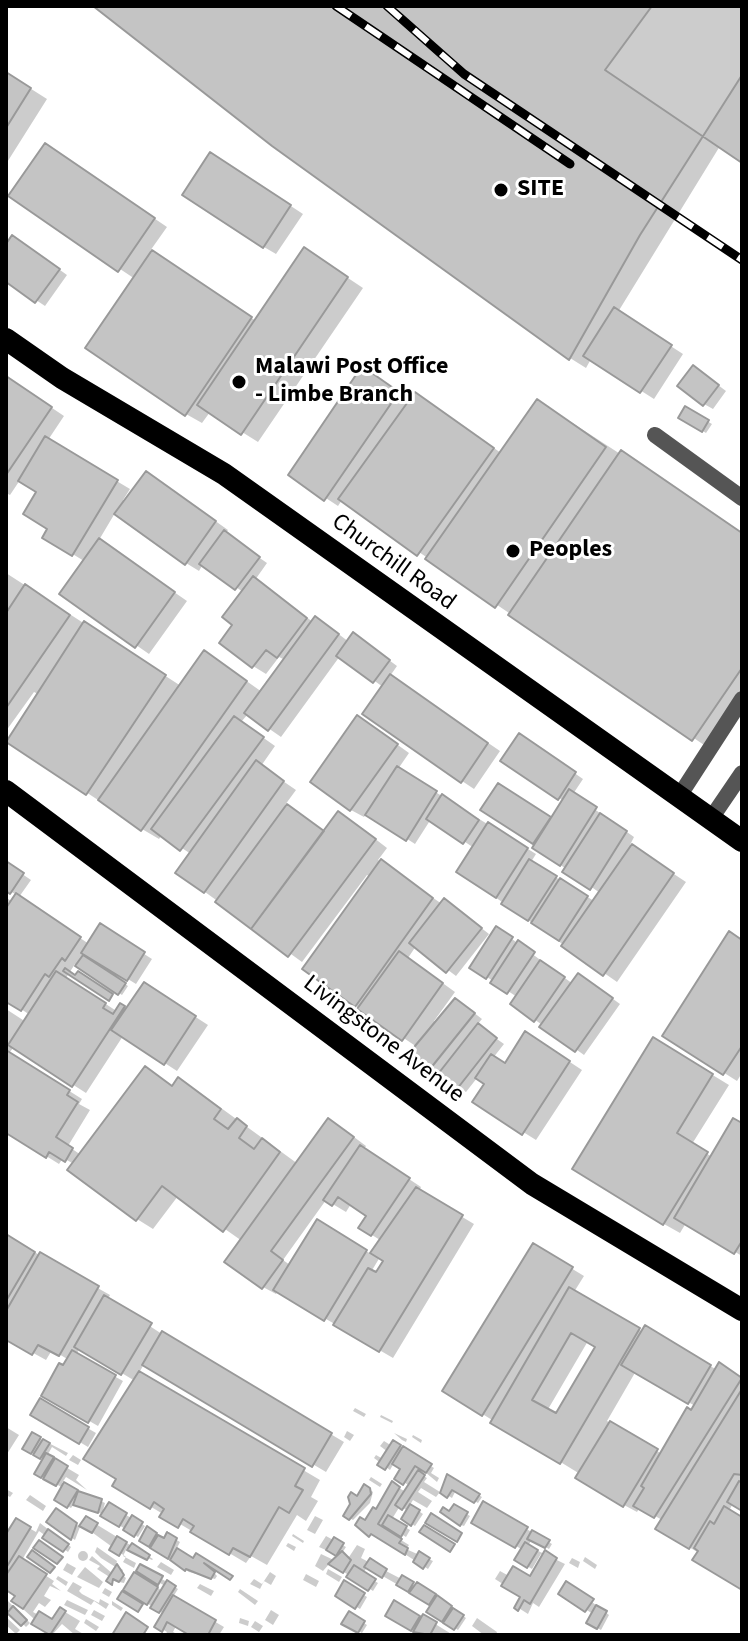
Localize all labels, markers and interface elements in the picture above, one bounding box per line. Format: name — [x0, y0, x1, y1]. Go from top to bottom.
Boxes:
place label: SITE — [517, 176, 564, 204]
marker: SITE — [492, 181, 510, 199]
place label: Malawi Post Office - Limbe Branch — [255, 354, 448, 410]
marker: Malawi Post Office - Limbe Branch — [230, 373, 248, 391]
street label: Churchill Road — [325, 508, 461, 618]
place label: Peoples — [529, 537, 612, 565]
marker: Peoples — [504, 542, 522, 560]
street label: Livingstone Avenue — [297, 970, 469, 1110]

